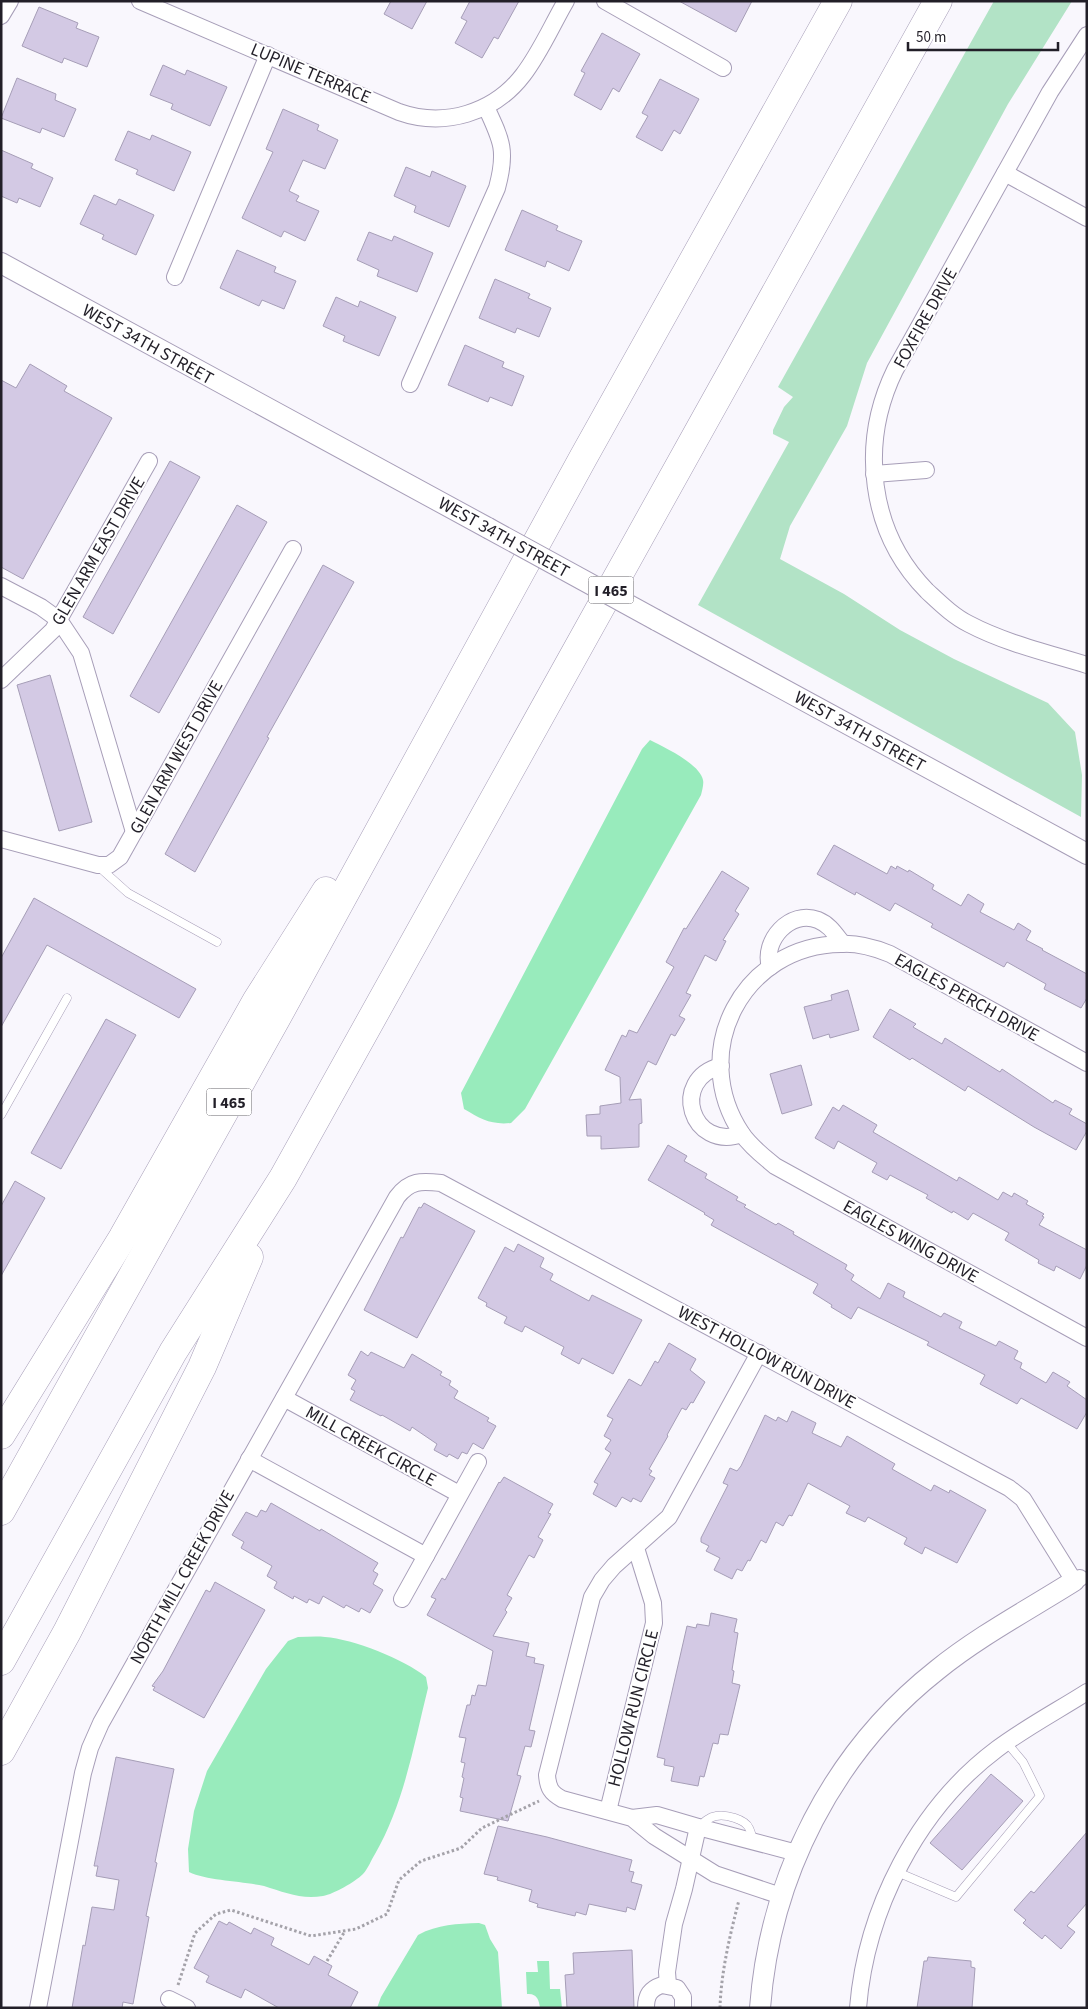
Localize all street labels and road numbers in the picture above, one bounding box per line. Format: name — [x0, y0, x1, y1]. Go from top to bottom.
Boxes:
street label: LUPINE TERRACE — [247, 37, 375, 110]
street label: FOXFIRE DRIVE — [888, 263, 963, 373]
street label: WEST 34TH STREET — [78, 298, 218, 391]
street label: GLEN ARM EAST DRIVE — [46, 472, 151, 630]
street label: WEST 34TH STREET — [434, 491, 574, 584]
road number: I 465 — [588, 576, 634, 604]
street label: GLEN ARM WEST DRIVE — [124, 676, 229, 839]
street label: WEST 34TH STREET — [790, 685, 930, 778]
street label: EAGLES PERCH DRIVE — [890, 947, 1044, 1048]
road number: I 465 — [206, 1088, 252, 1116]
street label: EAGLES WING DRIVE — [838, 1194, 983, 1289]
street label: WEST HOLLOW RUN DRIVE — [673, 1300, 860, 1415]
street label: MILL CREEK CIRCLE — [301, 1400, 441, 1493]
street label: NORTH MILL CREEK DRIVE — [124, 1486, 241, 1669]
street label: HOLLOW RUN CIRCLE — [602, 1627, 665, 1789]

